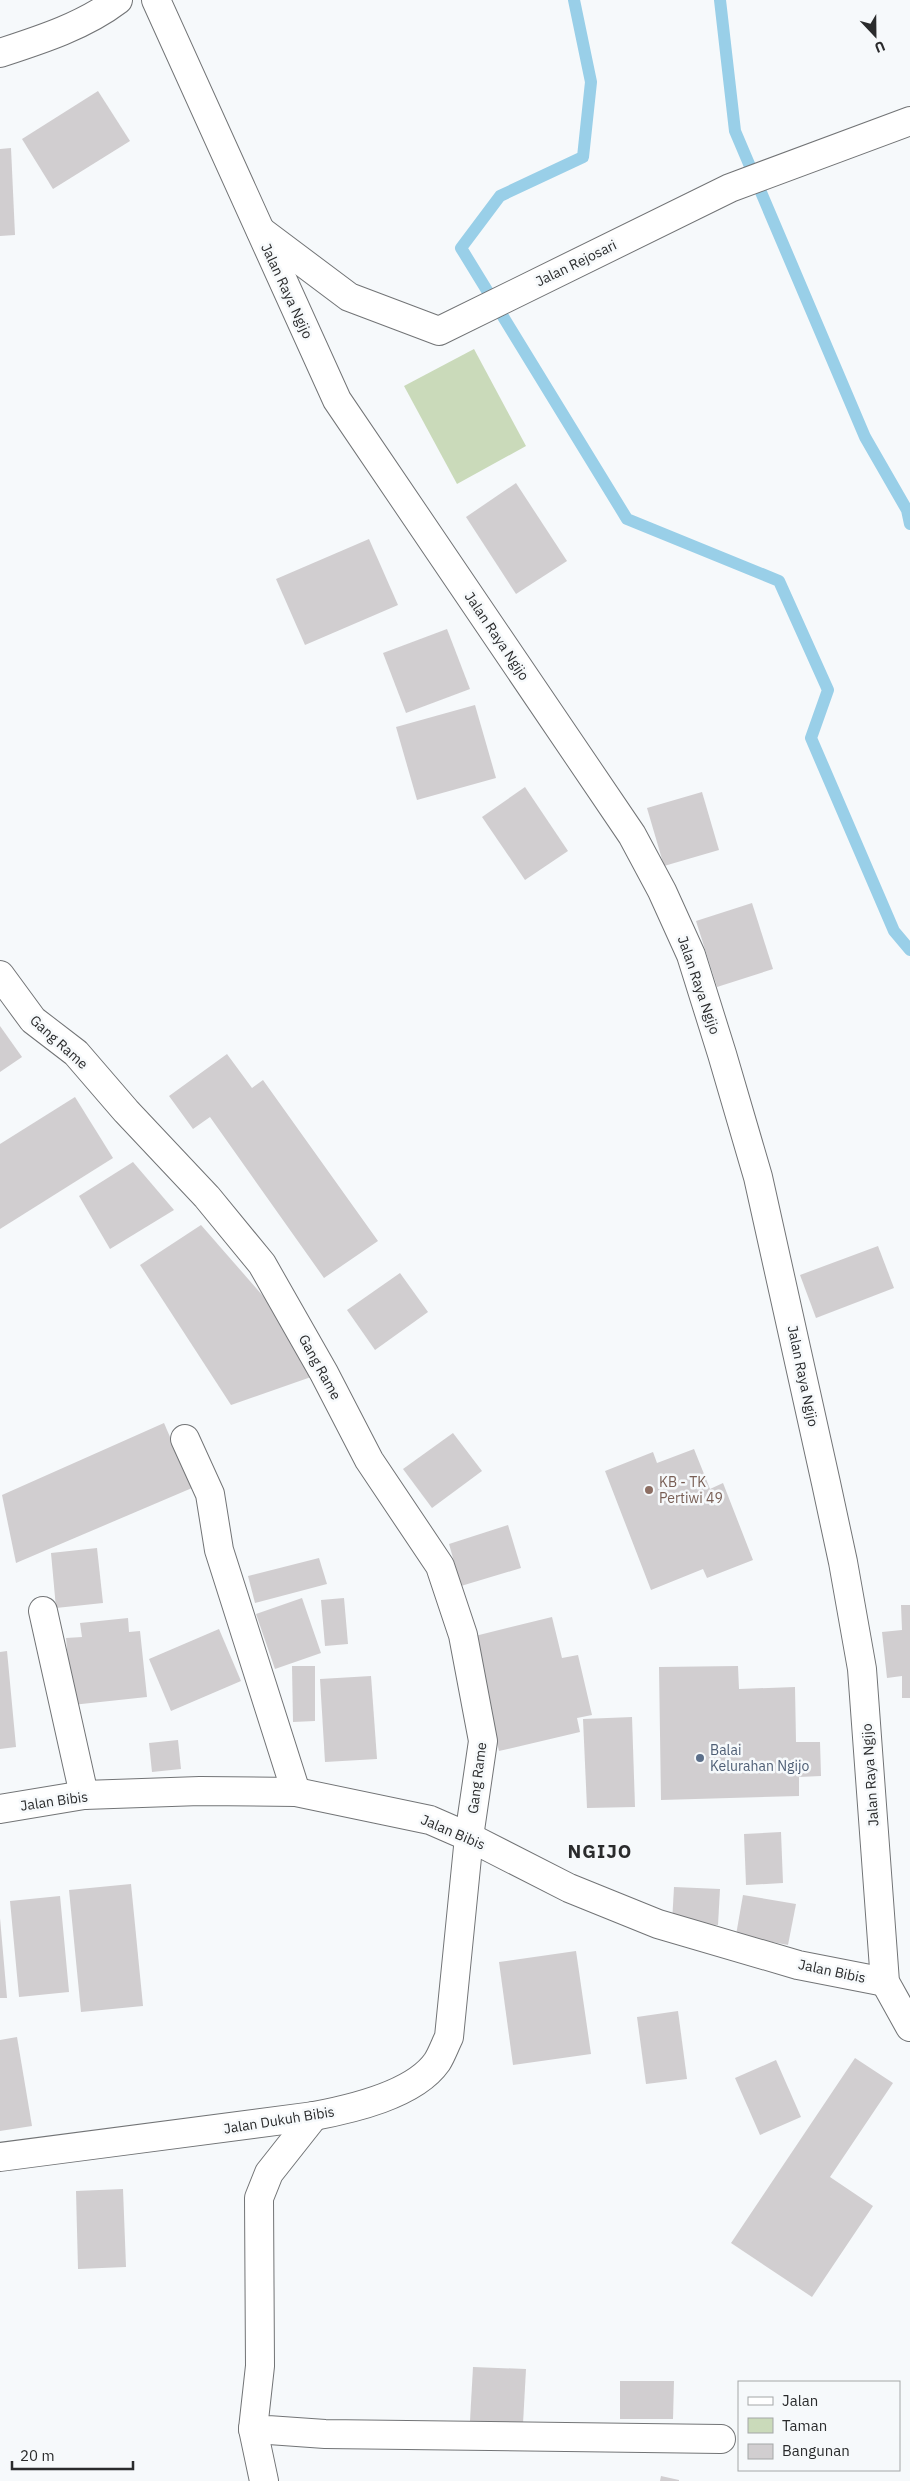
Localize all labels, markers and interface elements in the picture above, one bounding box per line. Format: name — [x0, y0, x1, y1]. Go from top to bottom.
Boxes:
north arrow — [850, 10, 900, 60]
text: U — [872, 37, 888, 57]
street label: Jalan Rejosari — [533, 236, 619, 290]
street label: Jalan Raya Ngijo — [257, 240, 317, 342]
street label: Jalan Raya Ngijo — [461, 588, 533, 684]
street label: Jalan Raya Ngijo — [674, 933, 724, 1037]
street label: Gang Rame — [26, 1011, 92, 1073]
street label: Jalan Raya Ngijo — [783, 1324, 823, 1428]
street label: Gang Rame — [295, 1331, 345, 1403]
place label: KB - TK Pertiwi 49 — [659, 1473, 723, 1507]
marker: KB - TK Pertiwi 49 — [643, 1484, 655, 1496]
street label: Jalan Raya Ngijo — [857, 1723, 883, 1827]
street label: Gang Rame — [464, 1741, 490, 1815]
place label: Balai Kelurahan Ngijo — [710, 1741, 810, 1775]
marker: Balai Kelurahan Ngijo — [694, 1752, 706, 1764]
street label: Jalan Bibis — [19, 1787, 89, 1815]
street label: Jalan Bibis — [418, 1810, 488, 1854]
district label: NGIJO — [568, 1839, 632, 1863]
street label: Jalan Bibis — [797, 1955, 867, 1987]
street label: Jalan Dukuh Bibis — [222, 2102, 336, 2138]
legend — [738, 2381, 900, 2471]
text: Jalan — [782, 2391, 818, 2410]
text: Taman — [782, 2416, 827, 2435]
scale bar — [12, 2438, 134, 2470]
text: Bangunan — [782, 2441, 850, 2460]
text: 20 m — [20, 2446, 55, 2465]

